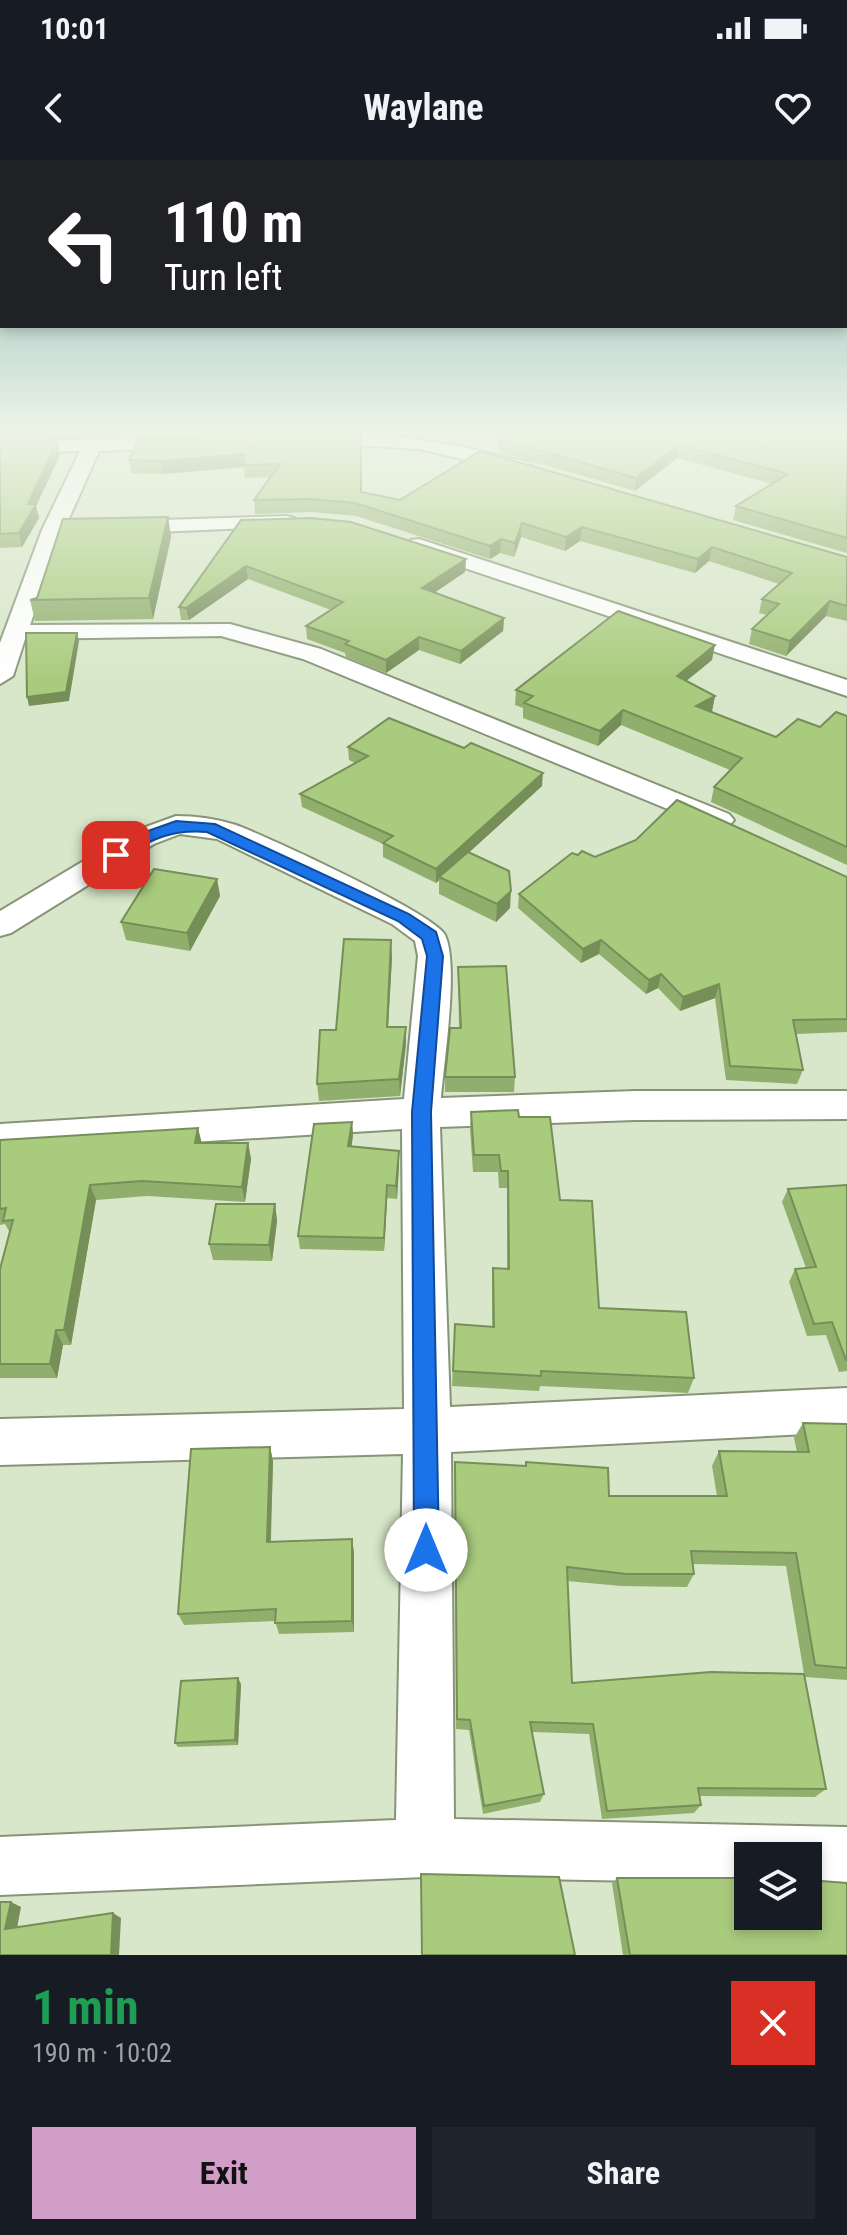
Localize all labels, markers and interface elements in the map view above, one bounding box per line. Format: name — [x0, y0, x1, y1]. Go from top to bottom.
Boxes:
text: 10:01 — [40, 11, 109, 46]
icon: back — [32, 86, 76, 130]
icon: heart — [771, 86, 815, 130]
text: Waylane — [363, 87, 484, 129]
text: 110 m — [164, 190, 303, 256]
icon: left — [32, 192, 136, 296]
text: Turn left — [164, 257, 282, 299]
pin — [82, 821, 150, 889]
icon: arrive — [94, 833, 138, 877]
position arrow — [384, 1508, 468, 1592]
map controls — [734, 1842, 822, 1930]
button: layers — [734, 1842, 822, 1930]
text: 1 min — [32, 1979, 139, 2036]
button: close — [731, 1981, 815, 2065]
text: 190 m · 10:02 — [32, 2038, 172, 2068]
button: Exit — [32, 2127, 416, 2219]
button: Share — [432, 2127, 815, 2219]

